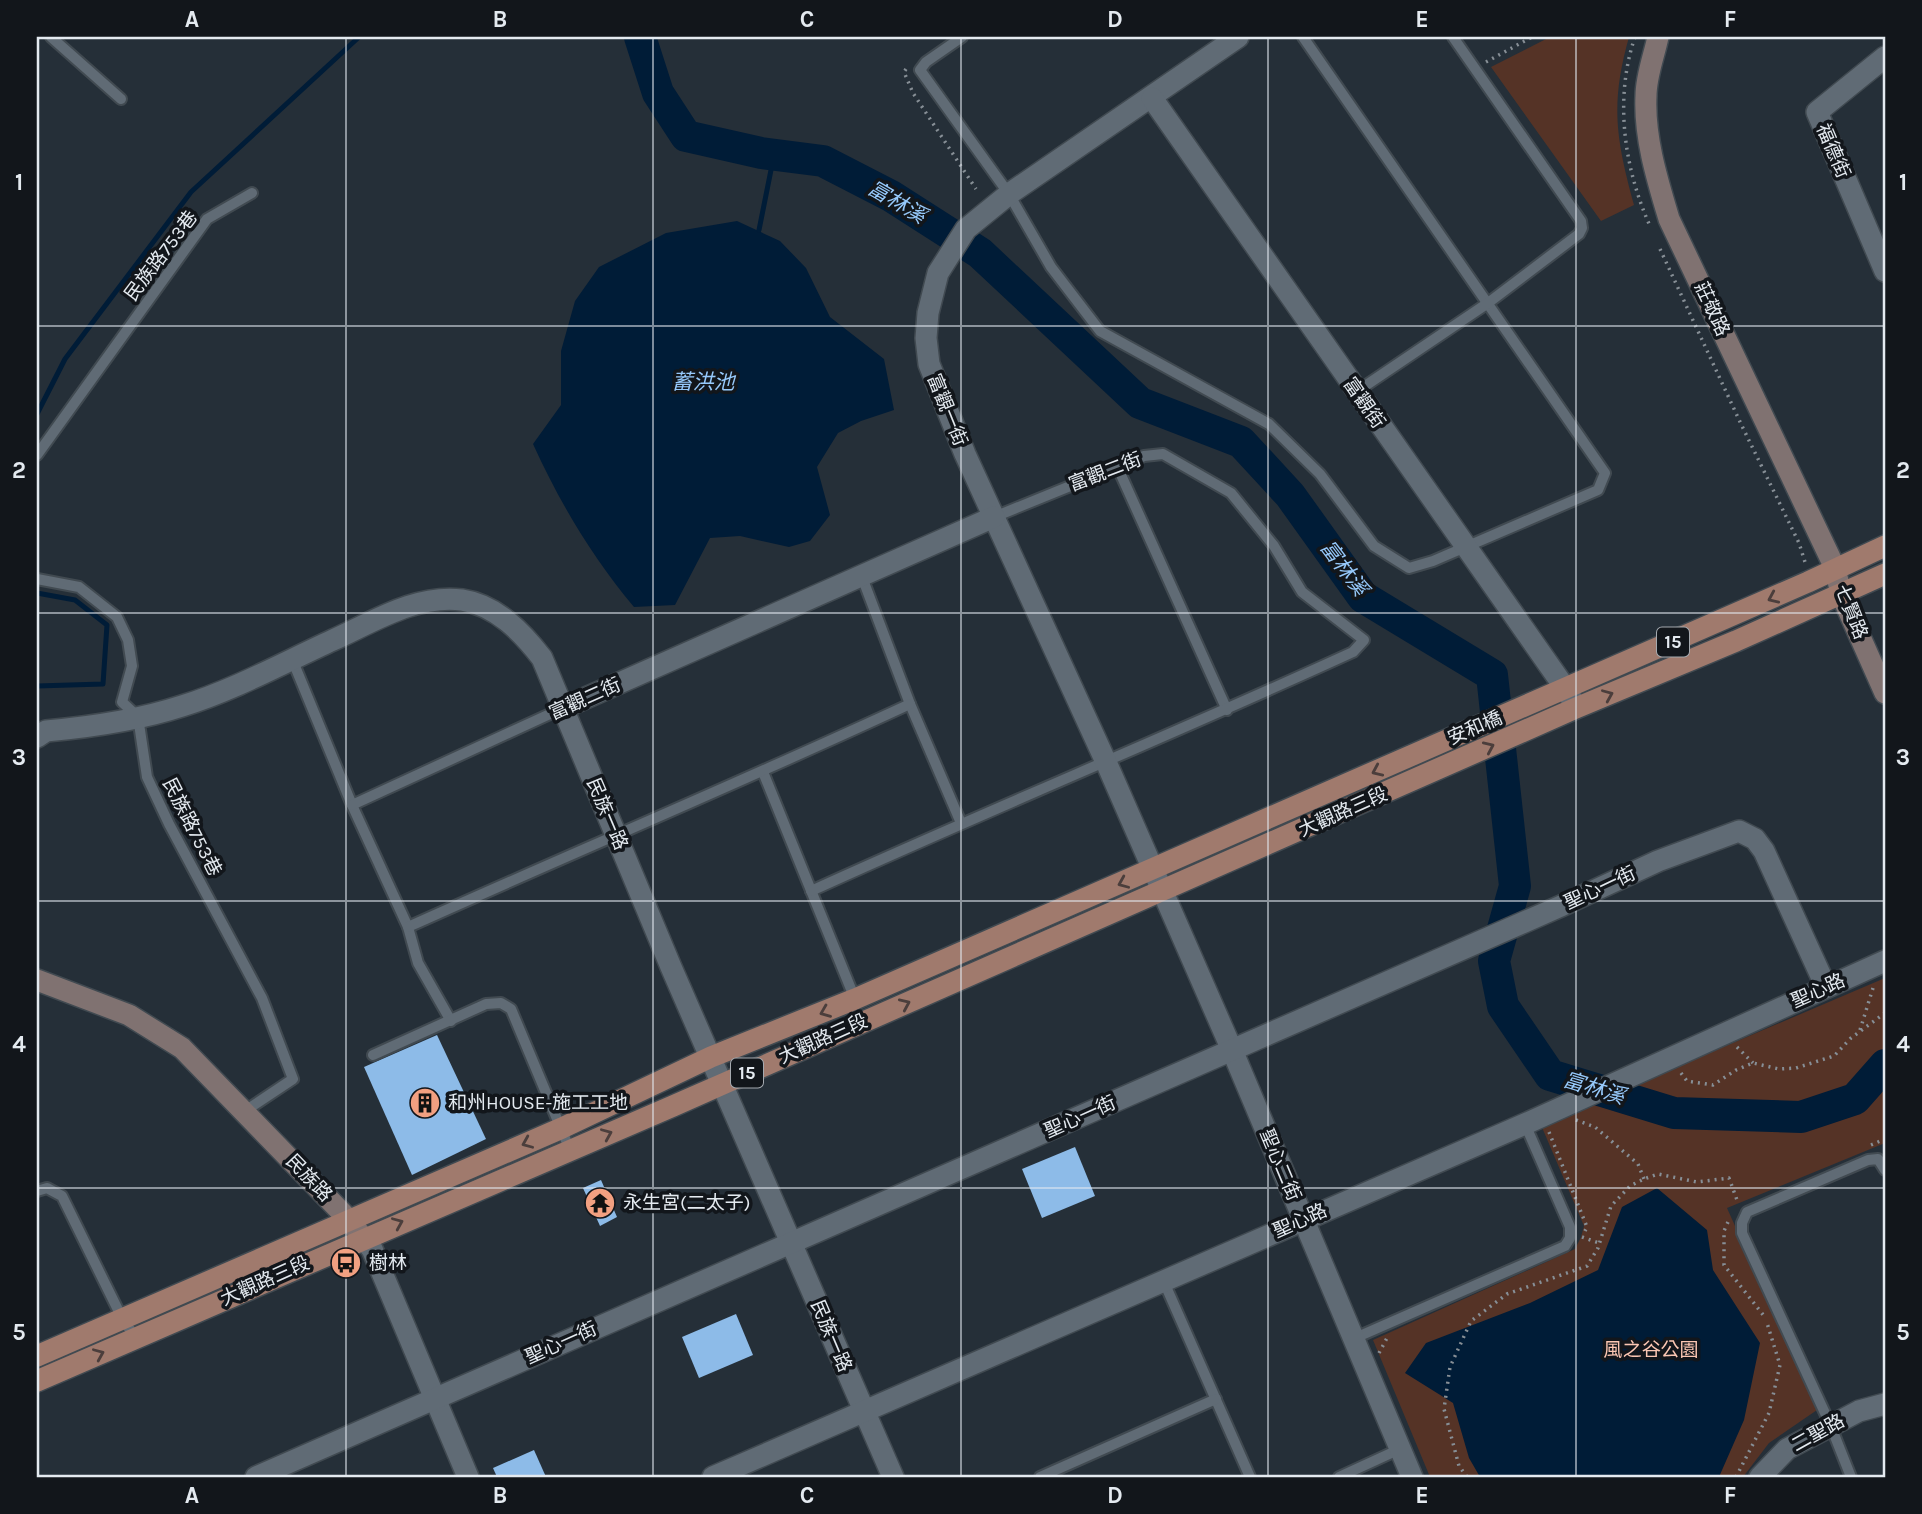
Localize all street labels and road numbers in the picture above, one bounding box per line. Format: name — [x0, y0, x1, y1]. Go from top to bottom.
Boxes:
street label: 福德街 — [1812, 120, 1854, 182]
street label: 民族路753巷 — [120, 207, 202, 305]
street label: 莊敬路 — [1690, 279, 1734, 339]
street label: 富觀一街 — [923, 371, 971, 449]
street label: 富觀街 — [1339, 373, 1389, 433]
street label: 富觀二街 — [1066, 448, 1144, 496]
street label: 七賢路 — [1830, 581, 1872, 643]
road number: 15 — [1657, 628, 1689, 656]
street label: 富觀二街 — [546, 673, 624, 725]
street label: 安和橋 — [1444, 707, 1506, 749]
street label: 民族路753巷 — [158, 774, 226, 880]
street label: 民族一路 — [582, 775, 632, 853]
street label: 大觀路三段 — [1295, 783, 1391, 841]
street label: 聖心一街 — [1561, 862, 1639, 914]
street label: 聖心路 — [1787, 969, 1849, 1013]
street label: 大觀路三段 — [775, 1010, 871, 1068]
road number: 15 — [731, 1058, 763, 1088]
street label: 聖心一街 — [1041, 1091, 1119, 1143]
street label: 聖心二街 — [1255, 1126, 1305, 1204]
street label: 民族路 — [281, 1150, 337, 1206]
street label: 聖心路 — [1269, 1199, 1331, 1243]
street label: 大觀路三段 — [217, 1252, 313, 1310]
street label: 民族一路 — [806, 1297, 856, 1375]
street label: 聖心一街 — [522, 1317, 600, 1369]
street label: 二聖路 — [1788, 1410, 1848, 1456]

